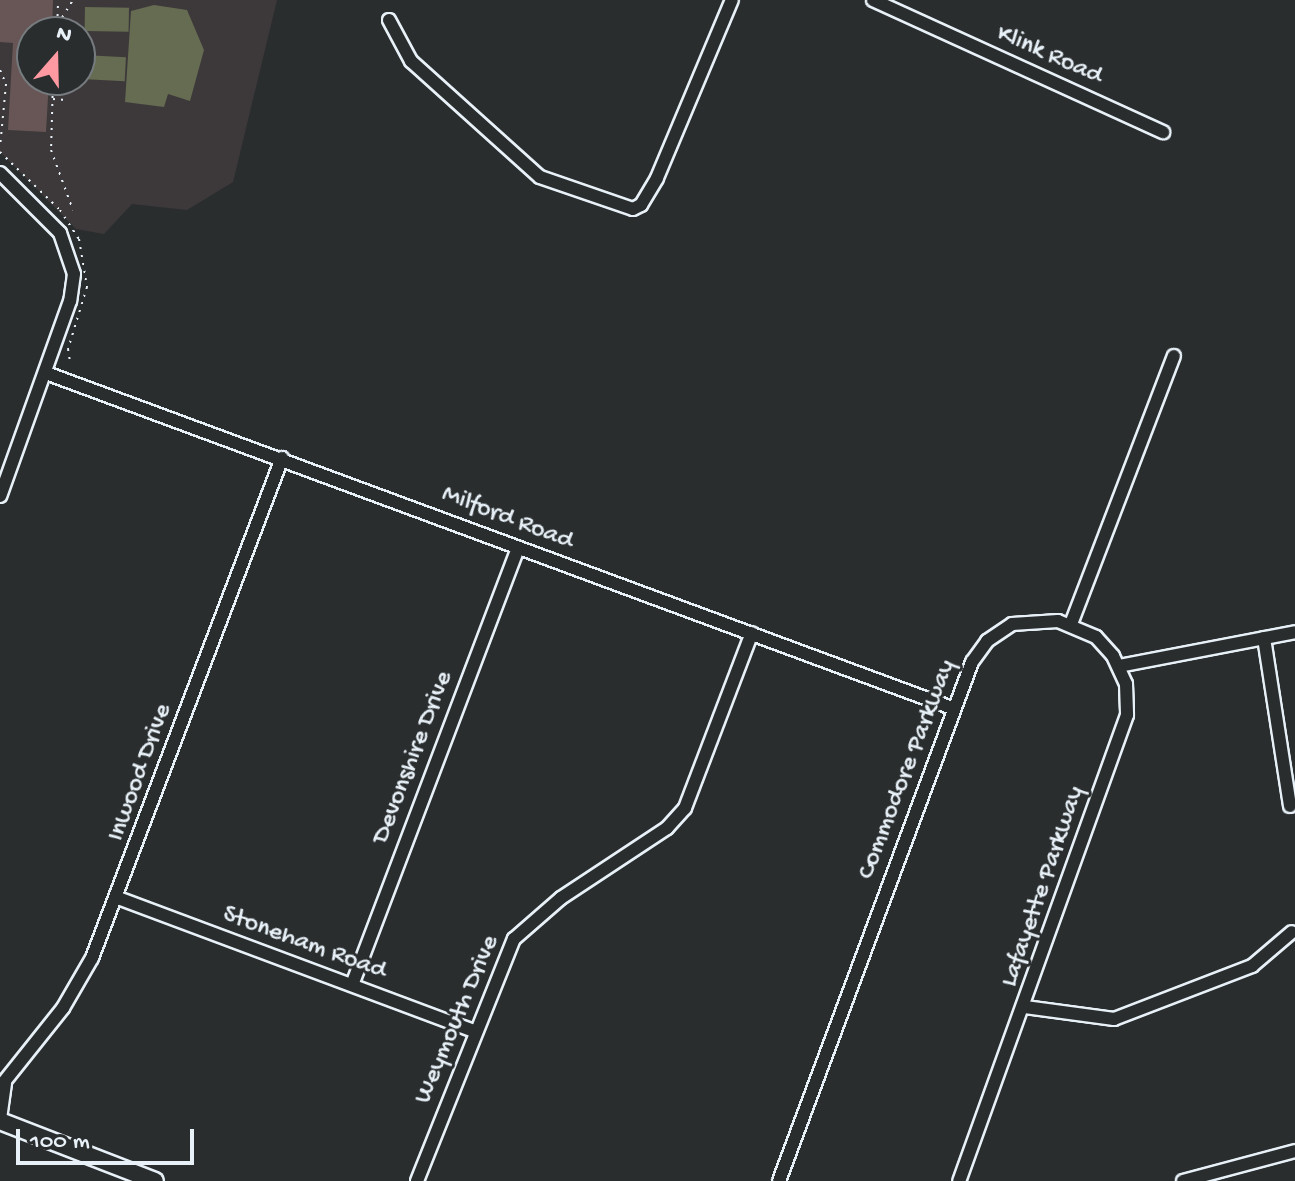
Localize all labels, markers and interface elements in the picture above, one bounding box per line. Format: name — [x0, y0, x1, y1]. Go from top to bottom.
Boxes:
north arrow — [16, 16, 96, 96]
street label: Klink Road — [991, 19, 1107, 93]
text: N — [52, 21, 75, 50]
street label: Milford Road — [437, 480, 577, 558]
street label: Commodore Parkway — [852, 656, 964, 884]
street label: Devonshire Drive — [367, 667, 461, 849]
street label: Inwood Drive — [102, 700, 180, 846]
street label: Lafayette Parkway — [995, 782, 1093, 992]
street label: Stoneham Road — [218, 900, 390, 988]
street label: Weymouth Drive — [408, 931, 508, 1109]
scale bar — [20, 1113, 198, 1163]
text: 100 m — [30, 1128, 90, 1157]

